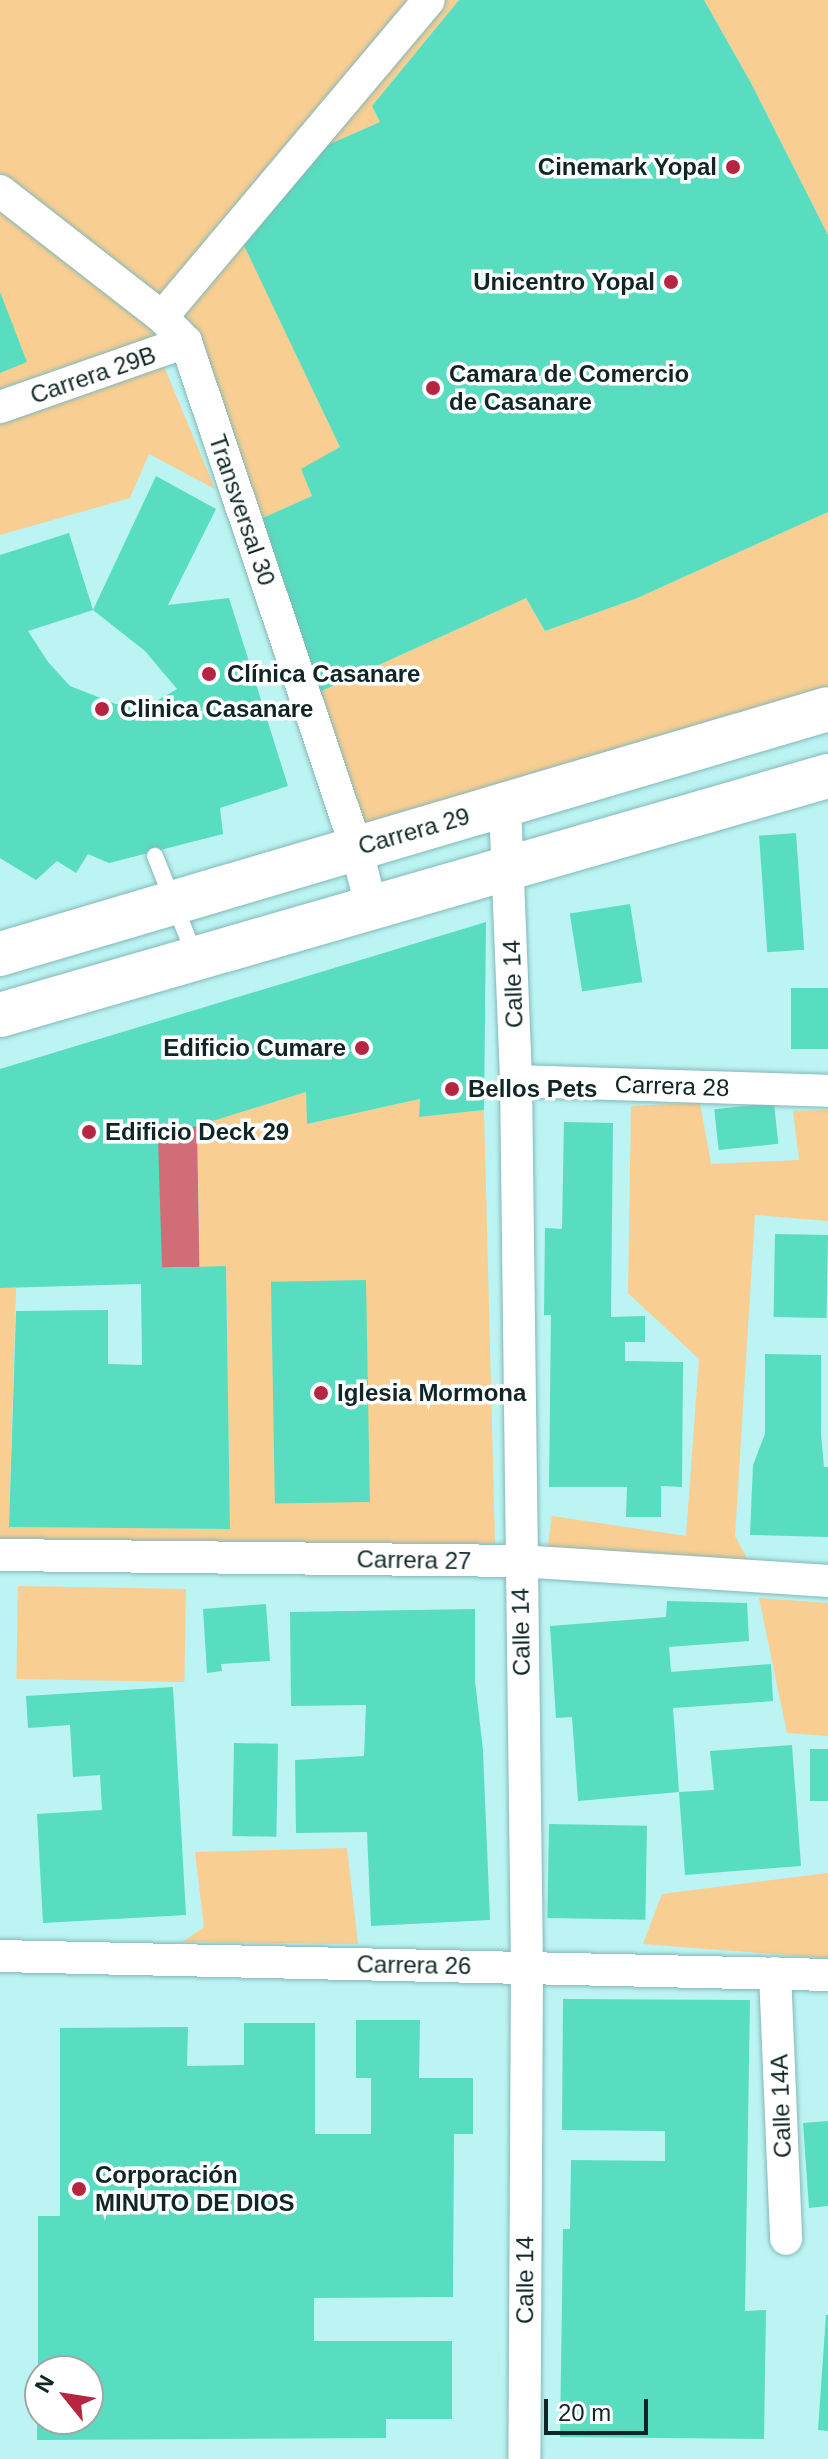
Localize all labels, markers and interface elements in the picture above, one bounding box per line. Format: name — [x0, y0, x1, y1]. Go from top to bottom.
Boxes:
place label: Cinemark Yopal — [537, 153, 717, 181]
marker: Cinemark Yopal — [724, 158, 742, 176]
place label: Unicentro Yopal — [473, 268, 655, 296]
marker: Unicentro Yopal — [662, 273, 680, 291]
street label: Carrera 29B — [27, 340, 159, 410]
place label: Camara de Comercio de Casanare — [449, 360, 689, 416]
marker: Camara de Comercio de Casanare — [424, 379, 442, 397]
street label: Transversal 30 — [203, 431, 281, 589]
place label: Clínica Casanare — [227, 660, 420, 688]
marker: Clínica Casanare — [198, 663, 220, 685]
place label: Clinica Casanare — [120, 695, 313, 723]
marker: Clinica Casanare — [91, 698, 113, 720]
street label: Carrera 29 — [355, 801, 473, 861]
street label: Calle 14 — [497, 939, 529, 1029]
place label: Edificio Cumare — [163, 1034, 346, 1062]
marker: Edificio Cumare — [353, 1039, 371, 1057]
street label: Carrera 28 — [614, 1070, 730, 1102]
place label: Bellos Pets — [468, 1075, 597, 1103]
marker: Bellos Pets — [443, 1080, 461, 1098]
place label: Edificio Deck 29 — [105, 1118, 289, 1146]
marker: Edificio Deck 29 — [80, 1123, 98, 1141]
place label: Iglesia Mormona — [337, 1379, 526, 1407]
marker: Iglesia Mormona — [312, 1384, 330, 1402]
street label: Carrera 27 — [356, 1545, 472, 1575]
street label: Calle 14 — [506, 1588, 536, 1676]
street label: Carrera 26 — [356, 1950, 472, 1980]
street label: Calle 14A — [765, 2053, 797, 2159]
place label: Corporación MINUTO DE DIOS — [95, 2161, 295, 2217]
marker: Corporación MINUTO DE DIOS — [70, 2180, 88, 2198]
street label: Calle 14 — [511, 2236, 539, 2324]
north arrow — [24, 2355, 104, 2435]
text: N — [30, 2371, 59, 2397]
scale bar — [548, 2383, 652, 2433]
text: 20 m — [558, 2399, 611, 2426]

